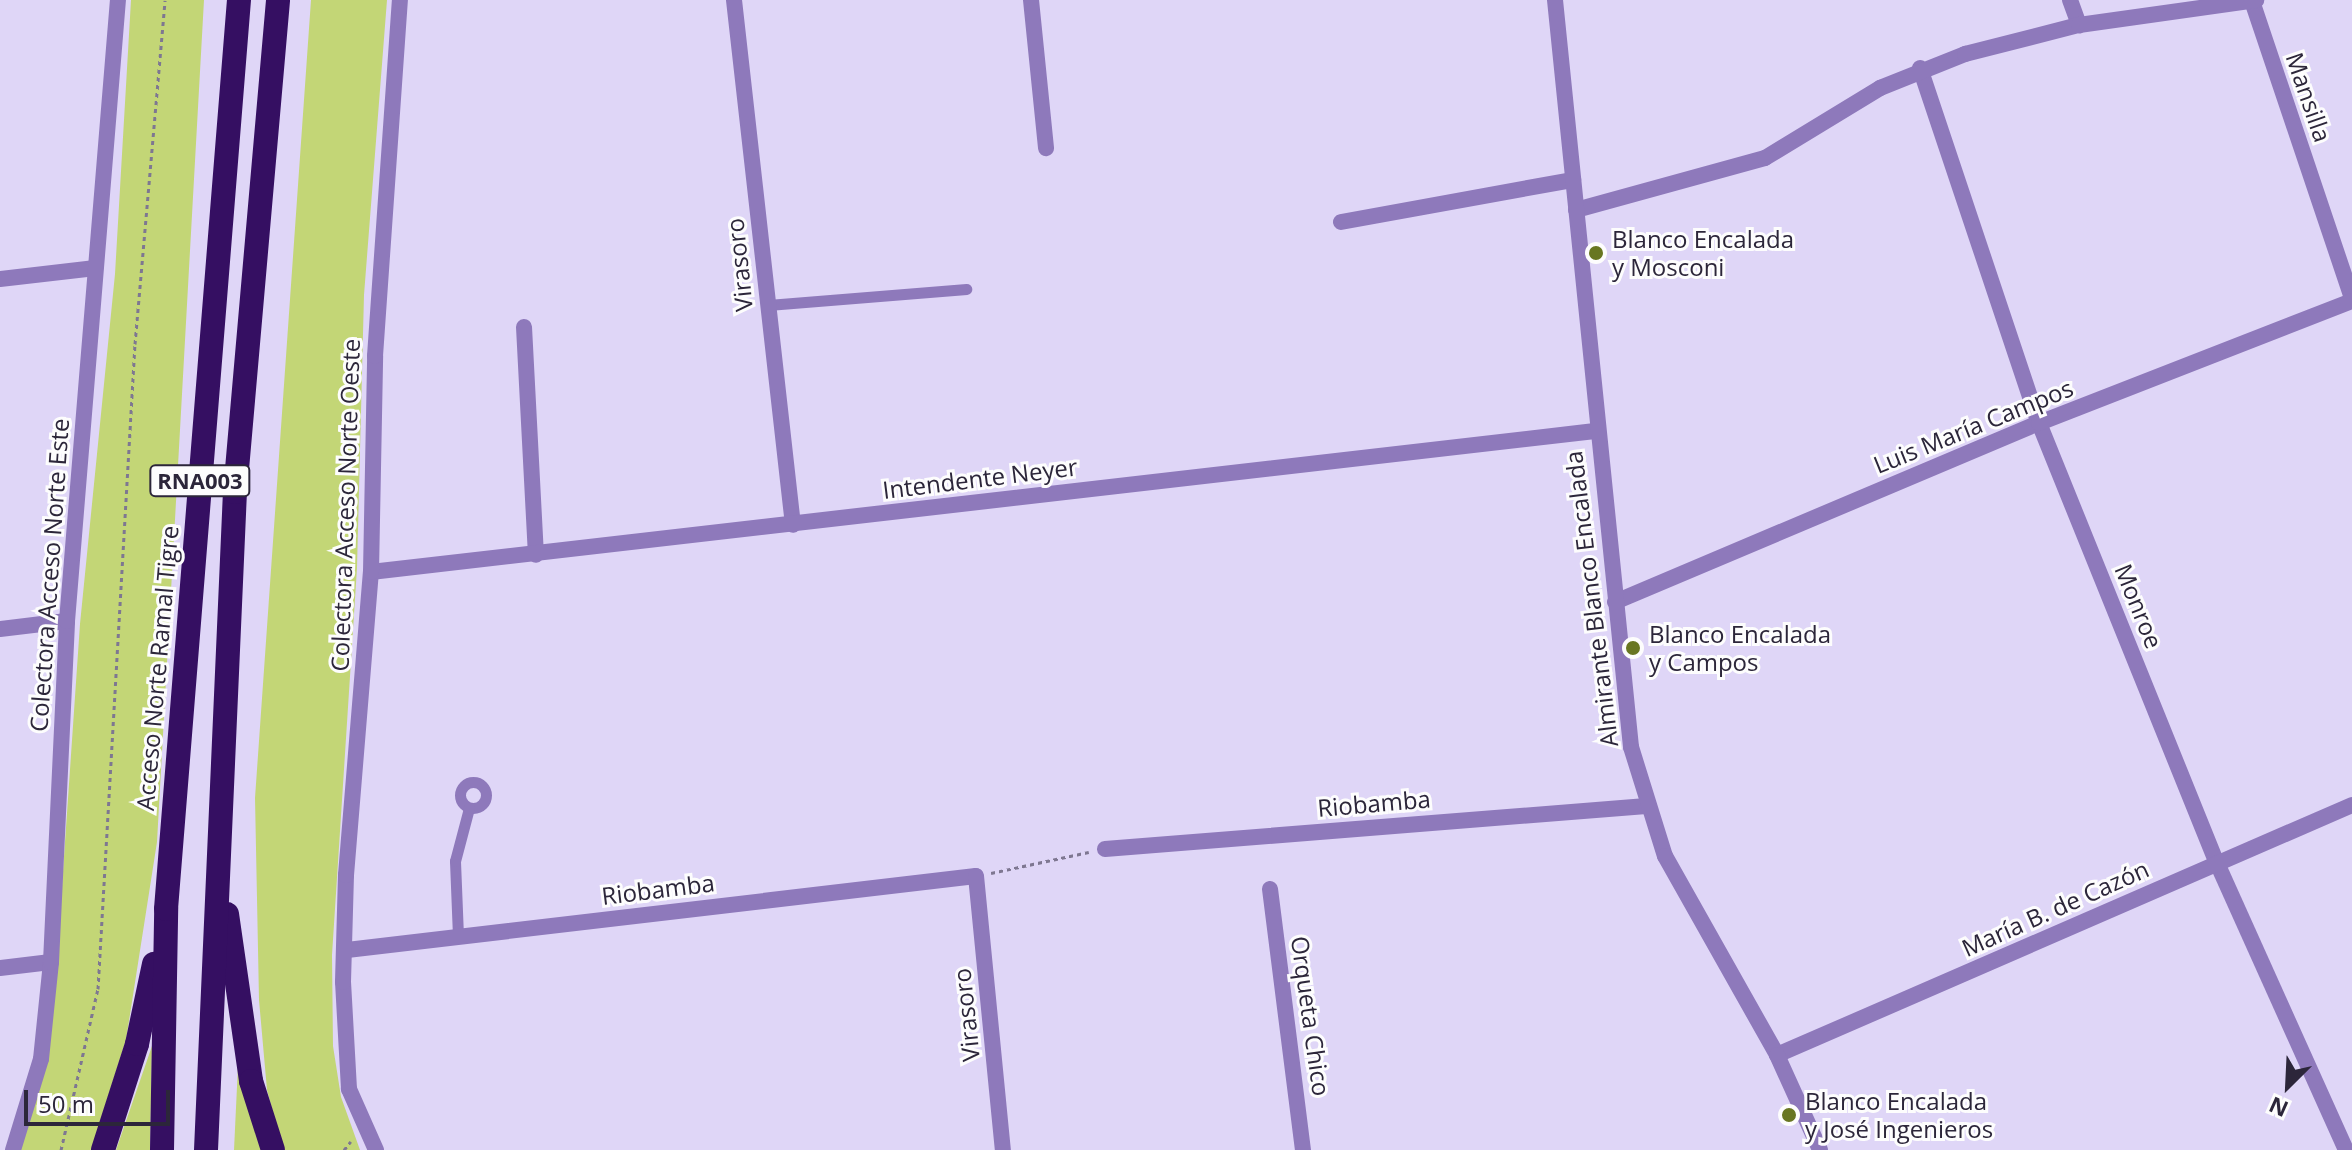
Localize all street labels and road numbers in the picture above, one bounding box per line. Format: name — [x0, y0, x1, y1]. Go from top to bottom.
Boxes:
street label: Mansilla — [2280, 49, 2338, 145]
street label: Virasoro — [720, 217, 758, 313]
street label: Colectora Acceso Norte Oeste — [325, 338, 365, 672]
street label: Luis María Campos — [1869, 373, 2077, 479]
street label: Colectora Acceso Norte Este — [24, 417, 74, 733]
street label: Almirante Blanco Encalada — [1559, 449, 1623, 749]
street label: Intendente Neyer — [881, 452, 1079, 504]
road number: RNA003 — [148, 463, 252, 499]
street label: Acceso Norte Ramal Tigre — [130, 524, 184, 812]
street label: Monroe — [2109, 560, 2169, 652]
street label: Riobamba — [1316, 784, 1432, 822]
street label: María B. de Cazón — [1957, 854, 2153, 962]
street label: Riobamba — [600, 868, 716, 910]
street label: Orqueta Chico — [1286, 934, 1336, 1098]
street label: Virasoro — [947, 967, 985, 1063]

